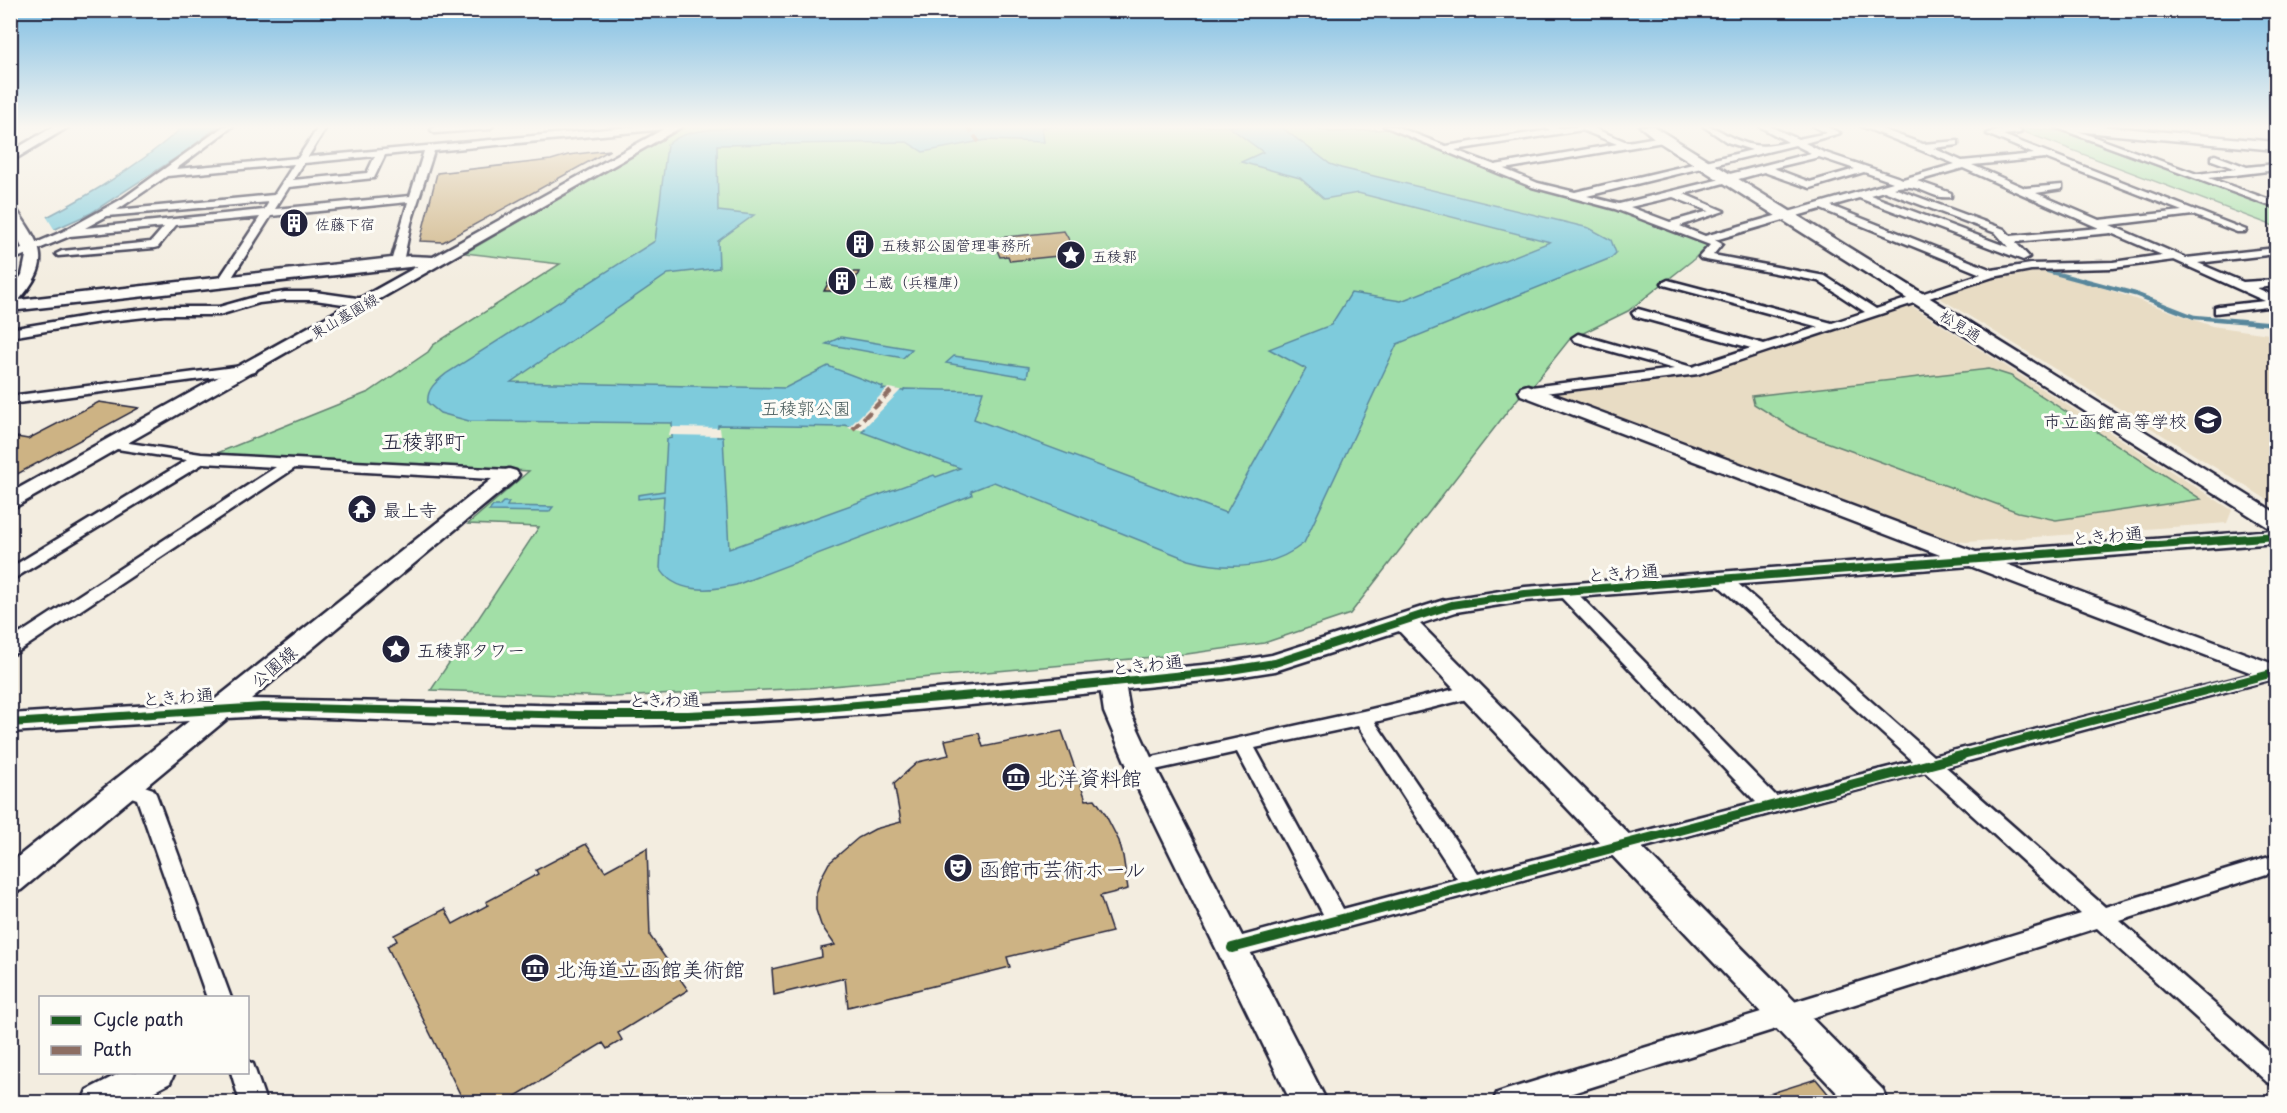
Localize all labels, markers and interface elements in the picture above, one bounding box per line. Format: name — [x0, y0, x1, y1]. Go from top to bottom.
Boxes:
building icon: 佐藤下宿 — [278, 207, 310, 239]
place label: 佐藤下宿 — [315, 212, 375, 235]
building icon: 五稜郭公園管理事務所 — [844, 228, 876, 260]
place label: 五稜郭公園管理事務所 — [881, 233, 1031, 256]
place icon: 五稜郭 — [1055, 239, 1087, 271]
place label: 五稜郭 — [1092, 244, 1137, 267]
building icon: 土蔵（兵糧庫） — [826, 265, 858, 297]
place label: 土蔵（兵糧庫） — [863, 270, 968, 293]
street label: 東山墓園線 — [306, 286, 382, 344]
street label: 松見通 — [1936, 303, 1986, 347]
park label: 五稜郭公園 — [761, 394, 851, 421]
school or university icon: 市立函館高等学校 — [2192, 404, 2224, 436]
place label: 市立函館高等学校 — [2043, 407, 2187, 434]
district label: 五稜郭町 — [381, 424, 465, 456]
temple icon: 最上寺 — [346, 493, 378, 525]
place label: 最上寺 — [383, 496, 437, 523]
street label: ときわ通 — [2070, 518, 2144, 552]
street label: ときわ通 — [1586, 556, 1660, 588]
place icon: 五稜郭タワー — [380, 633, 412, 665]
place label: 五稜郭タワー — [417, 636, 525, 663]
street label: 公園線 — [244, 638, 302, 694]
street label: ときわ通 — [1110, 647, 1184, 681]
street label: ときわ通 — [141, 680, 215, 712]
street label: ときわ通 — [628, 685, 700, 713]
museum icon: 北洋資料館 — [1000, 761, 1032, 793]
place label: 北洋資料館 — [1037, 761, 1142, 793]
theatre icon: 函館市芸術ホール — [942, 852, 974, 884]
place label: 函館市芸術ホール — [979, 852, 1146, 884]
museum icon: 北海道立函館美術館 — [519, 952, 551, 984]
place label: 北海道立函館美術館 — [556, 952, 745, 984]
legend — [39, 996, 249, 1074]
text: Cycle path — [93, 1005, 184, 1032]
text: Path — [93, 1035, 132, 1062]

